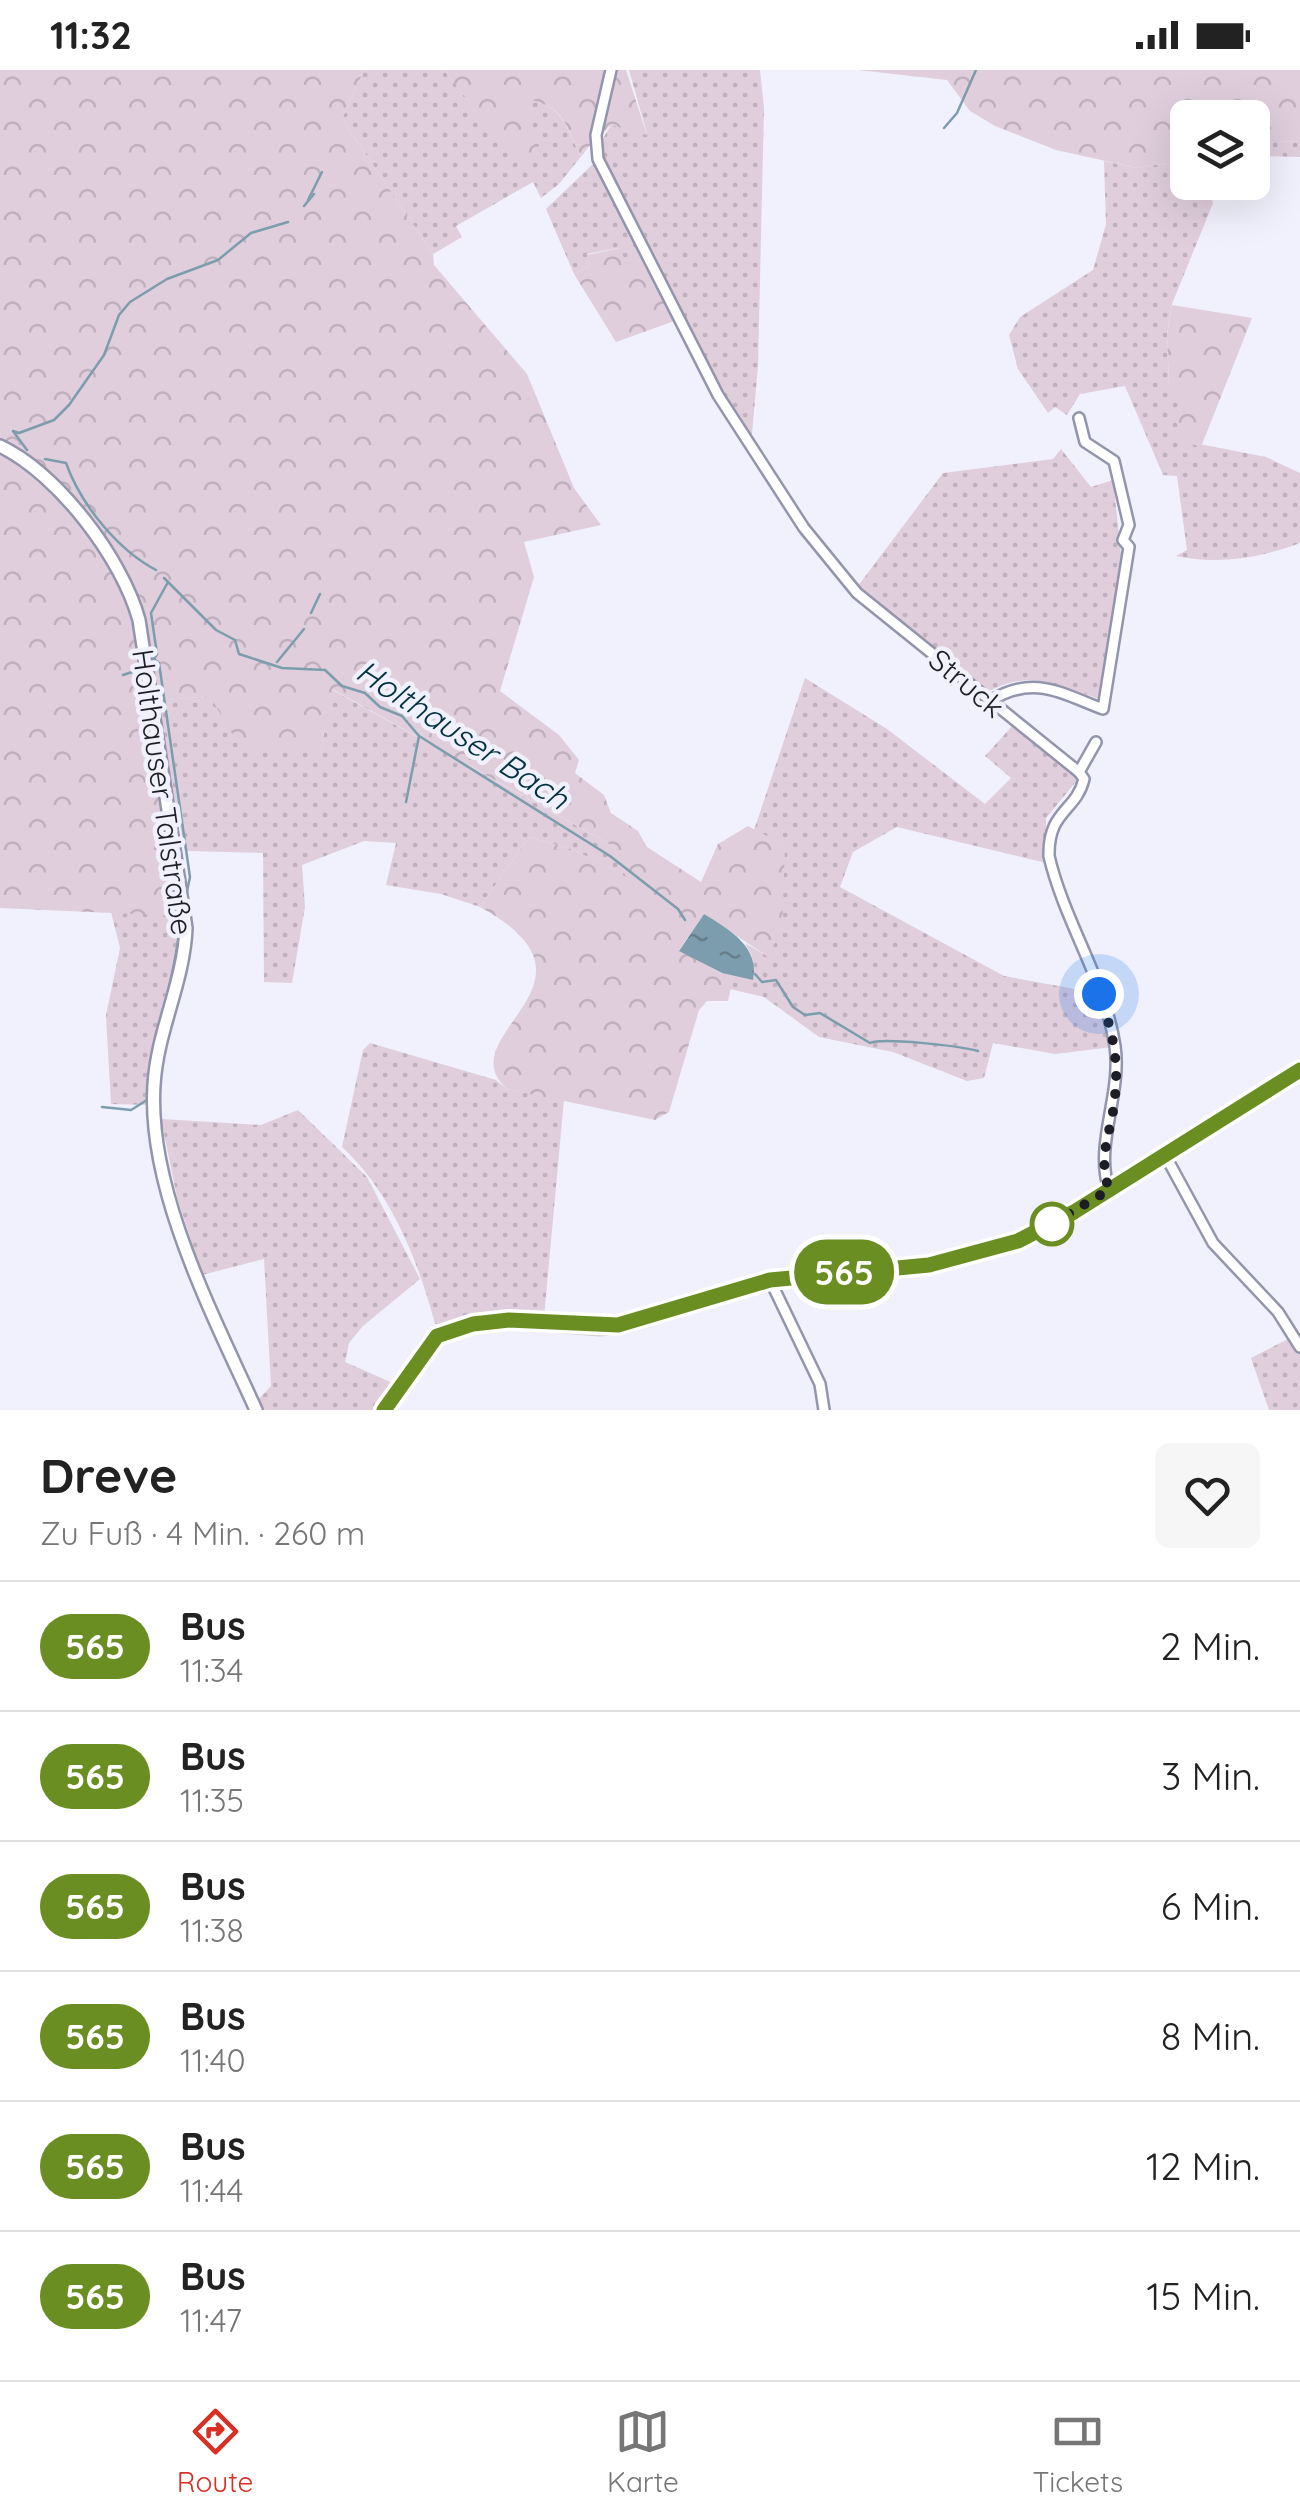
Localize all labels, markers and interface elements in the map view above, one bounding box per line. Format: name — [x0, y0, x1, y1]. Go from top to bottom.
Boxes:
text: 11:32 — [50, 11, 132, 59]
map controls — [1170, 100, 1270, 200]
button: layers — [1170, 100, 1270, 200]
street label: Struck — [921, 640, 1013, 726]
street label: Holthauser Talstraße — [124, 647, 202, 937]
water label: Holthauser Bach — [349, 650, 577, 818]
your location — [1074, 969, 1124, 1019]
unlabelled marker — [1031, 1203, 1073, 1245]
line badge: 565 — [786, 1240, 902, 1304]
text: 565 — [814, 1250, 874, 1294]
button: heart — [1155, 1443, 1260, 1548]
text: Dreve — [40, 1445, 177, 1505]
text: Zu Fuß · 4 Min. · 260 m — [40, 1513, 365, 1553]
text: Bus — [180, 1602, 246, 1650]
text: 2 Min. — [1160, 1622, 1260, 1670]
text: 565 — [65, 1624, 125, 1668]
text: 11:34 — [180, 1650, 243, 1690]
text: Bus — [180, 1732, 246, 1780]
text: 3 Min. — [1161, 1752, 1260, 1800]
text: 565 — [65, 1754, 125, 1798]
text: 11:35 — [180, 1780, 244, 1820]
text: Bus — [180, 1862, 246, 1910]
text: 6 Min. — [1161, 1882, 1260, 1930]
text: 565 — [65, 1884, 125, 1928]
text: 11:38 — [180, 1910, 244, 1950]
text: Bus — [180, 1992, 246, 2040]
text: 8 Min. — [1161, 2012, 1260, 2060]
text: 565 — [65, 2014, 125, 2058]
text: 11:40 — [180, 2040, 246, 2080]
text: Bus — [180, 2122, 246, 2170]
text: 12 Min. — [1146, 2142, 1260, 2190]
text: 565 — [65, 2144, 125, 2188]
text: 11:44 — [180, 2170, 243, 2210]
text: Bus — [180, 2252, 246, 2300]
text: 15 Min. — [1146, 2272, 1260, 2320]
text: 565 — [65, 2274, 125, 2318]
text: 11:47 — [180, 2300, 242, 2340]
tab: Route — [177, 2404, 253, 2499]
tab: Karte — [607, 2404, 679, 2499]
tab: Tickets — [1032, 2404, 1123, 2499]

